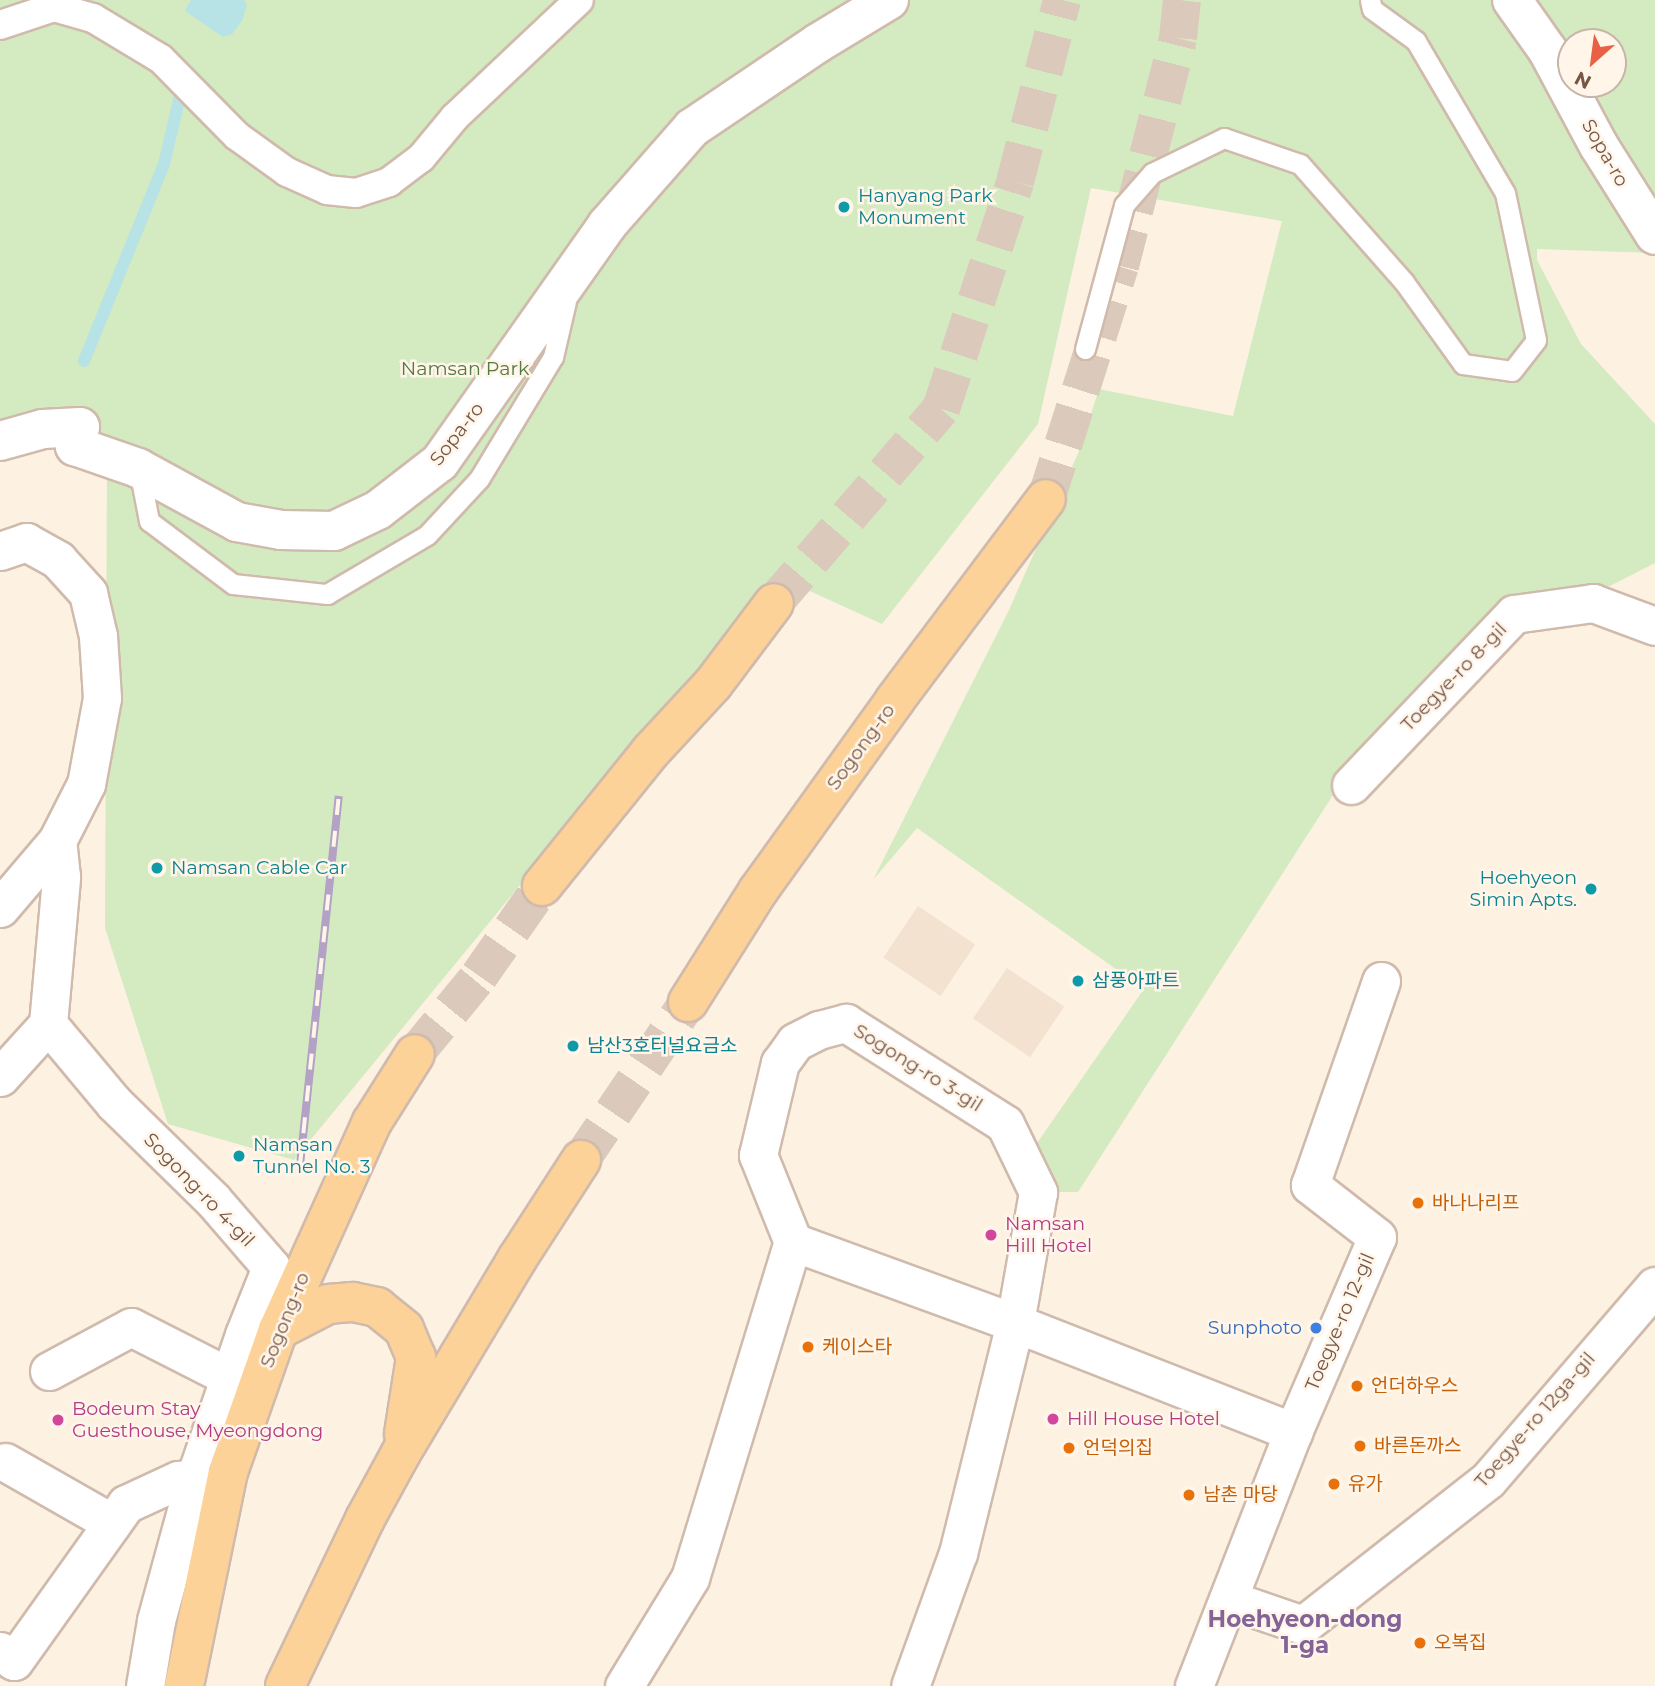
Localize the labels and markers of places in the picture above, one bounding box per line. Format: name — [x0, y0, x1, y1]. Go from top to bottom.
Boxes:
place label: Hanyang Park Monument — [858, 185, 993, 229]
marker: Hanyang Park Monument — [836, 199, 852, 215]
place label: Namsan Cable Car — [171, 857, 347, 879]
marker: Namsan Cable Car — [149, 860, 165, 876]
place label: Hoehyeon Simin Apts. — [1470, 867, 1577, 911]
marker: Hoehyeon Simin Apts. — [1583, 881, 1599, 897]
place label: 삼풍아파트 — [1092, 970, 1179, 992]
marker: 삼풍아파트 — [1070, 973, 1086, 989]
place label: 남산3호터널요금소 — [587, 1035, 738, 1057]
marker: 남산3호터널요금소 — [565, 1038, 581, 1054]
place label: Namsan Tunnel No. 3 — [253, 1134, 370, 1178]
marker: Namsan Tunnel No. 3 — [231, 1148, 247, 1164]
place label: 바나나리프 — [1432, 1192, 1519, 1214]
marker: 바나나리프 — [1410, 1195, 1426, 1211]
place label: Namsan Hill Hotel — [1005, 1213, 1092, 1257]
marker: Namsan Hill Hotel — [983, 1227, 999, 1243]
place label: Sunphoto — [1208, 1317, 1302, 1339]
marker: Sunphoto — [1308, 1320, 1324, 1336]
place label: 케이스타 — [822, 1336, 892, 1358]
marker: 케이스타 — [800, 1339, 816, 1355]
place label: 언더하우스 — [1371, 1375, 1458, 1397]
marker: 언더하우스 — [1349, 1378, 1365, 1394]
place label: Bodeum Stay Guesthouse, Myeongdong — [72, 1398, 323, 1442]
place label: Hill House Hotel — [1067, 1408, 1220, 1430]
marker: Hill House Hotel — [1045, 1411, 1061, 1427]
marker: Bodeum Stay Guesthouse, Myeongdong — [50, 1412, 66, 1428]
place label: 바른돈까스 — [1374, 1435, 1461, 1457]
place label: 언덕의집 — [1083, 1437, 1153, 1459]
marker: 바른돈까스 — [1352, 1438, 1368, 1454]
marker: 언덕의집 — [1061, 1440, 1077, 1456]
place label: 유가 — [1348, 1473, 1383, 1495]
marker: 유가 — [1326, 1476, 1342, 1492]
place label: 남촌 마당 — [1203, 1484, 1278, 1506]
marker: 남촌 마당 — [1181, 1487, 1197, 1503]
place label: 오복집 — [1434, 1632, 1486, 1654]
marker: 오복집 — [1412, 1635, 1428, 1651]

